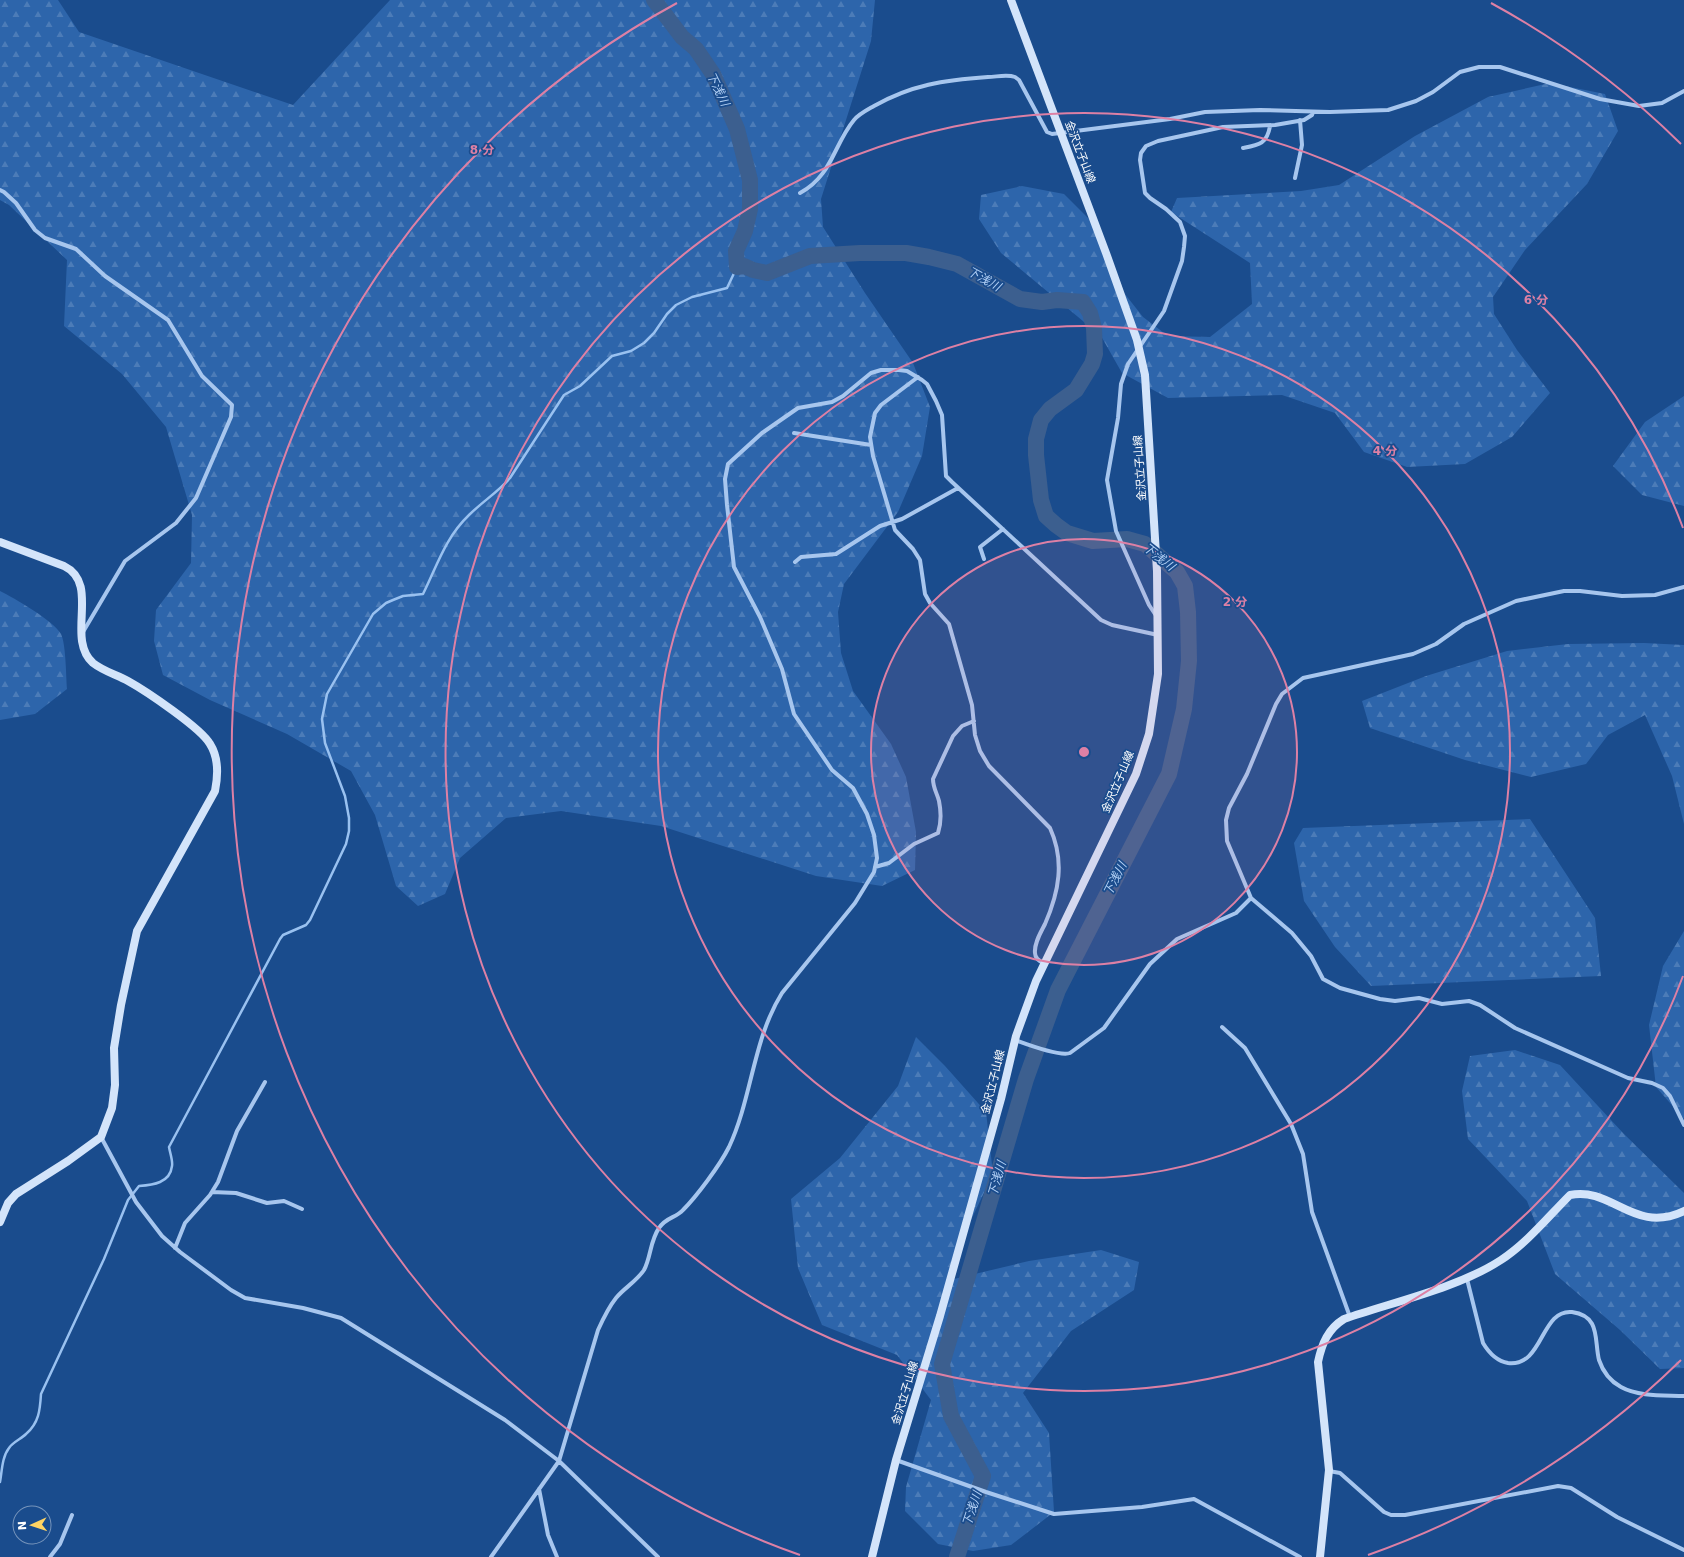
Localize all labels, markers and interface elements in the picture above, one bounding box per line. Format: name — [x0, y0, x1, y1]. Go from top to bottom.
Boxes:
water label: 下浅川 — [704, 70, 733, 110]
street label: 金沢立子山線 — [1062, 119, 1098, 185]
text: 8 分 — [470, 143, 494, 157]
water label: 下浅川 — [965, 264, 1005, 295]
text: 6 分 — [1524, 293, 1548, 307]
street label: 金沢立子山線 — [1131, 435, 1149, 501]
text: 4 分 — [1373, 444, 1397, 458]
water label: 下浅川 — [1141, 540, 1179, 575]
text: 2 分 — [1223, 595, 1247, 609]
centre of rings — [1077, 745, 1091, 759]
street label: 金沢立子山線 — [1099, 749, 1137, 815]
water label: 下浅川 — [1101, 858, 1130, 898]
street label: 金沢立子山線 — [979, 1048, 1007, 1116]
water label: 下浅川 — [985, 1158, 1009, 1198]
street label: 金沢立子山線 — [889, 1360, 921, 1426]
water label: 下浅川 — [960, 1488, 985, 1528]
north arrow — [12, 1505, 52, 1545]
text: N — [16, 1521, 29, 1530]

